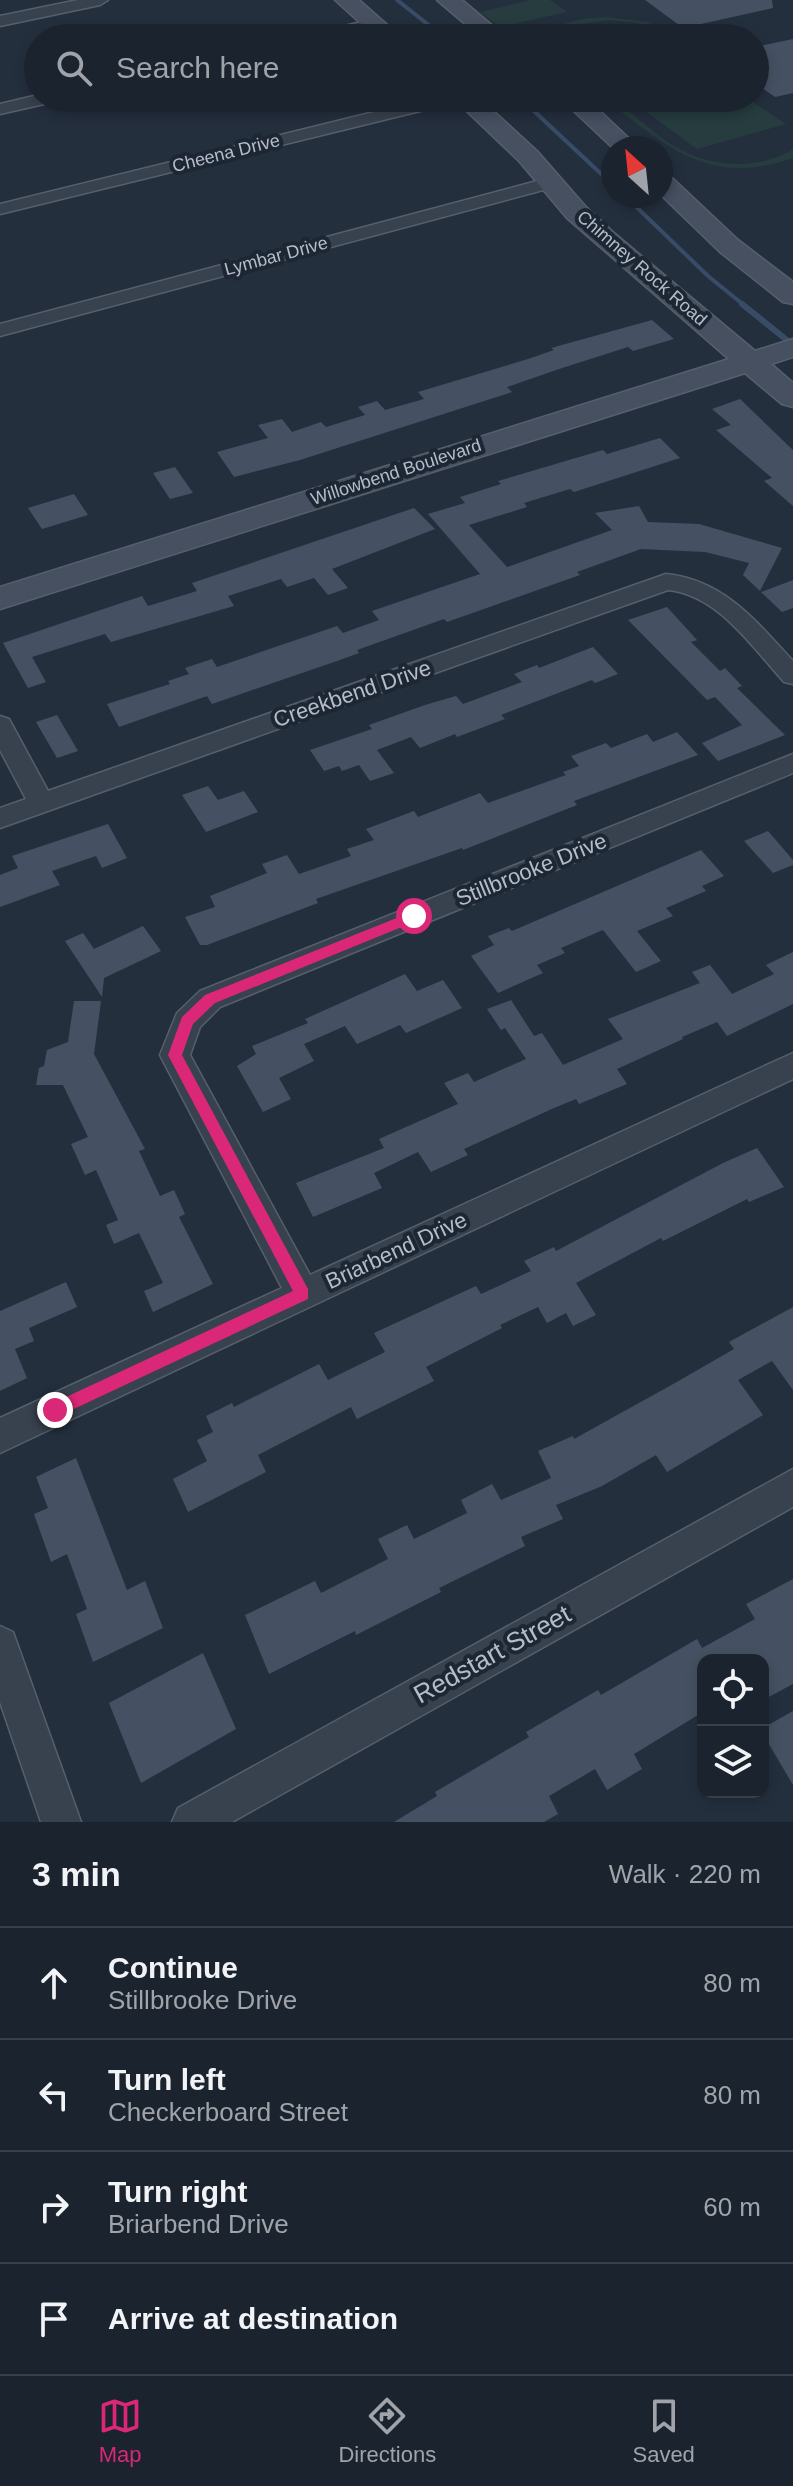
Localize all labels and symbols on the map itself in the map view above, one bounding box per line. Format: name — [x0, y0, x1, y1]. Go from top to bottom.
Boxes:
street label: Cheena Drive — [170, 130, 282, 176]
north arrow — [601, 136, 673, 208]
street label: Chimney Rock Road — [573, 206, 711, 330]
street label: Lymbar Drive — [222, 233, 330, 279]
street label: Willowbend Boulevard — [308, 435, 484, 509]
street label: Creekbend Drive — [270, 655, 434, 732]
street label: Stillbrooke Drive — [452, 828, 610, 911]
route start — [396, 898, 432, 934]
street label: Briarbend Drive — [322, 1207, 471, 1294]
route end — [37, 1392, 73, 1428]
street label: Redstart Street — [408, 1598, 576, 1710]

